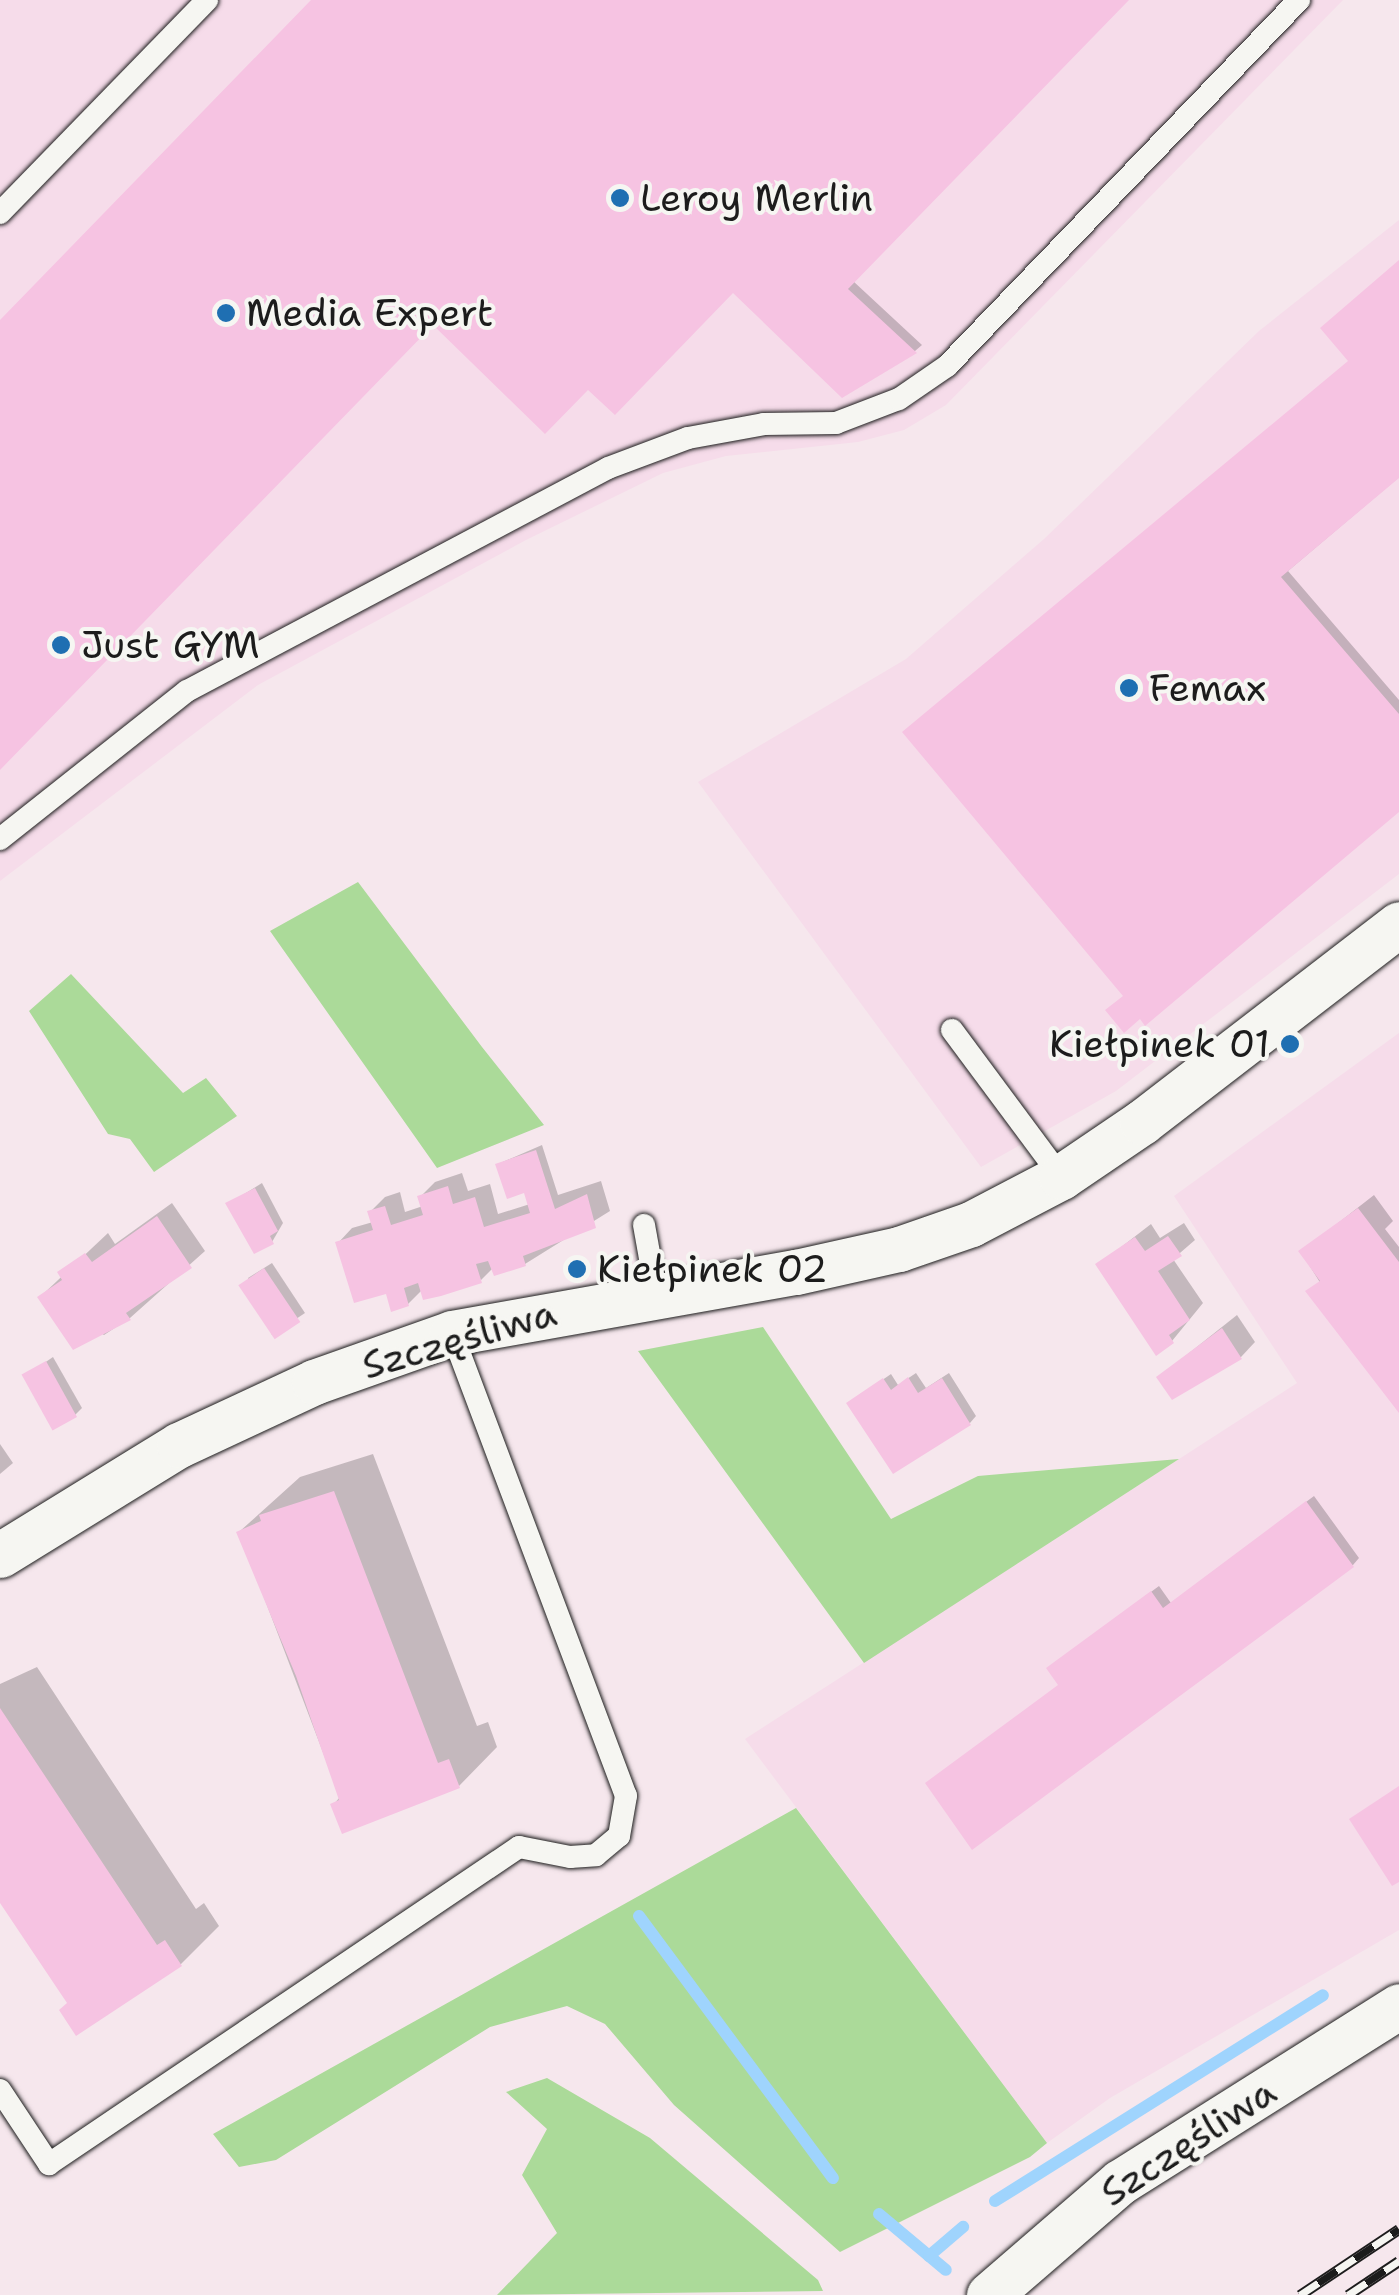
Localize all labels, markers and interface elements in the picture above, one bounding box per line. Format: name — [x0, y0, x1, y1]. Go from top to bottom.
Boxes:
place label: Leroy Merlin — [640, 175, 873, 221]
marker: Leroy Merlin — [609, 187, 631, 209]
place label: Media Expert — [246, 290, 493, 336]
marker: Media Expert — [215, 302, 237, 324]
place label: Just GYM — [81, 622, 260, 668]
marker: Just GYM — [50, 634, 72, 656]
place label: Femax — [1149, 665, 1266, 711]
marker: Femax — [1118, 677, 1140, 699]
place label: Kiełpinek 01 — [1049, 1021, 1270, 1067]
marker: Kiełpinek 01 — [1279, 1033, 1301, 1055]
place label: Kiełpinek 02 — [597, 1246, 828, 1292]
marker: Kiełpinek 02 — [566, 1258, 588, 1280]
street label: Szczęśliwa — [357, 1290, 561, 1388]
street label: Szczęśliwa — [1092, 2069, 1284, 2215]

